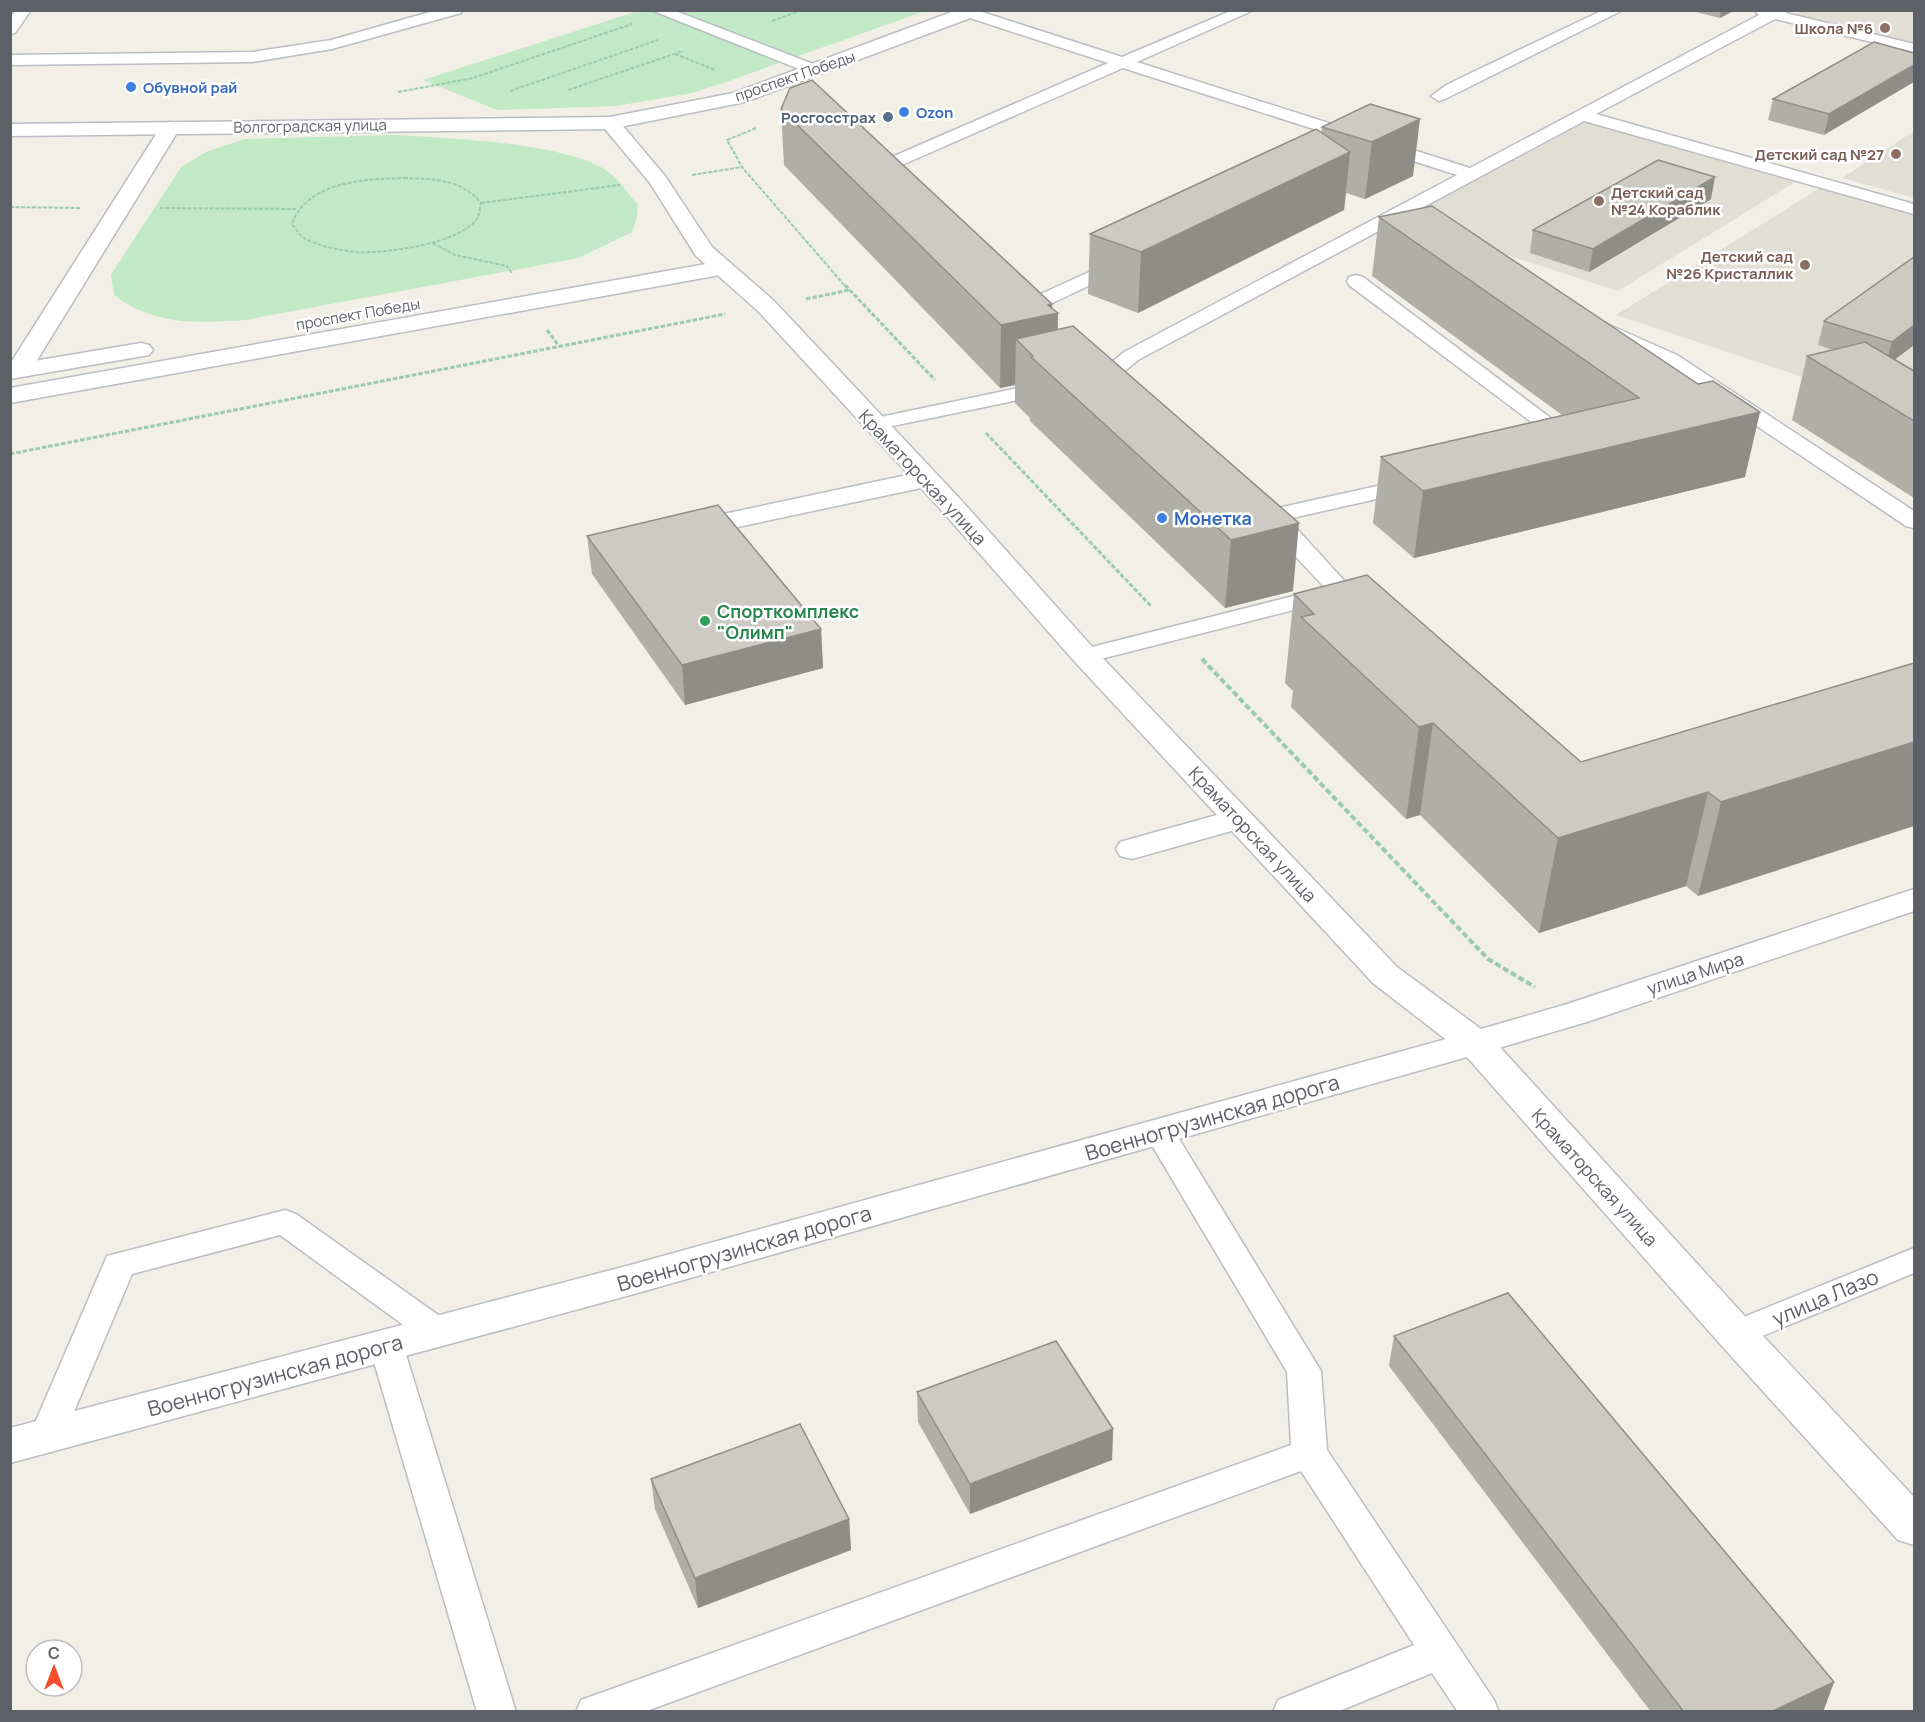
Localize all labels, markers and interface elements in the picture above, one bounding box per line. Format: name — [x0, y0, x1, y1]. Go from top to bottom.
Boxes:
place label: Школа №6 — [1795, 18, 1873, 39]
marker: Школа №6 — [1878, 21, 1892, 35]
street label: проспект Победы — [732, 46, 858, 106]
place label: Обувной рай — [143, 77, 237, 98]
marker: Обувной рай — [124, 80, 138, 94]
place label: Ozon — [916, 102, 953, 123]
marker: Ozon — [897, 105, 911, 119]
place label: Росгосстрах — [781, 107, 877, 128]
marker: Росгосстрах — [881, 110, 895, 124]
street label: Волгоградская улица — [233, 114, 387, 138]
place label: Детский сад №27 — [1755, 144, 1884, 165]
marker: Детский сад №27 — [1889, 147, 1903, 161]
place label: Детский сад №24 Кораблик — [1611, 182, 1721, 220]
marker: Детский сад №24 Кораблик — [1592, 194, 1606, 208]
place label: Детский сад №26 Кристаллик — [1666, 246, 1794, 284]
marker: Детский сад №26 Кристаллик — [1798, 258, 1812, 272]
street label: проспект Победы — [294, 293, 422, 335]
street label: Краматорская улица — [854, 404, 992, 550]
place label: Монетка — [1174, 506, 1252, 530]
marker: Монетка — [1155, 511, 1169, 525]
place label: Спорткомплекс "Олимп" — [717, 599, 859, 644]
marker: Спорткомплекс "Олимп" — [698, 614, 712, 628]
street label: Краматорская улица — [1184, 761, 1322, 907]
street label: улица Мира — [1644, 946, 1746, 1000]
street label: Военногрузинская дорога — [1082, 1067, 1342, 1167]
street label: Краматорская улица — [1527, 1103, 1663, 1251]
street label: Военногрузинская дорога — [614, 1198, 874, 1298]
street label: улица Лазо — [1768, 1262, 1882, 1332]
street label: Военногрузинская дорога — [144, 1327, 406, 1423]
north arrow — [24, 1638, 84, 1698]
text: С — [48, 1642, 60, 1664]

